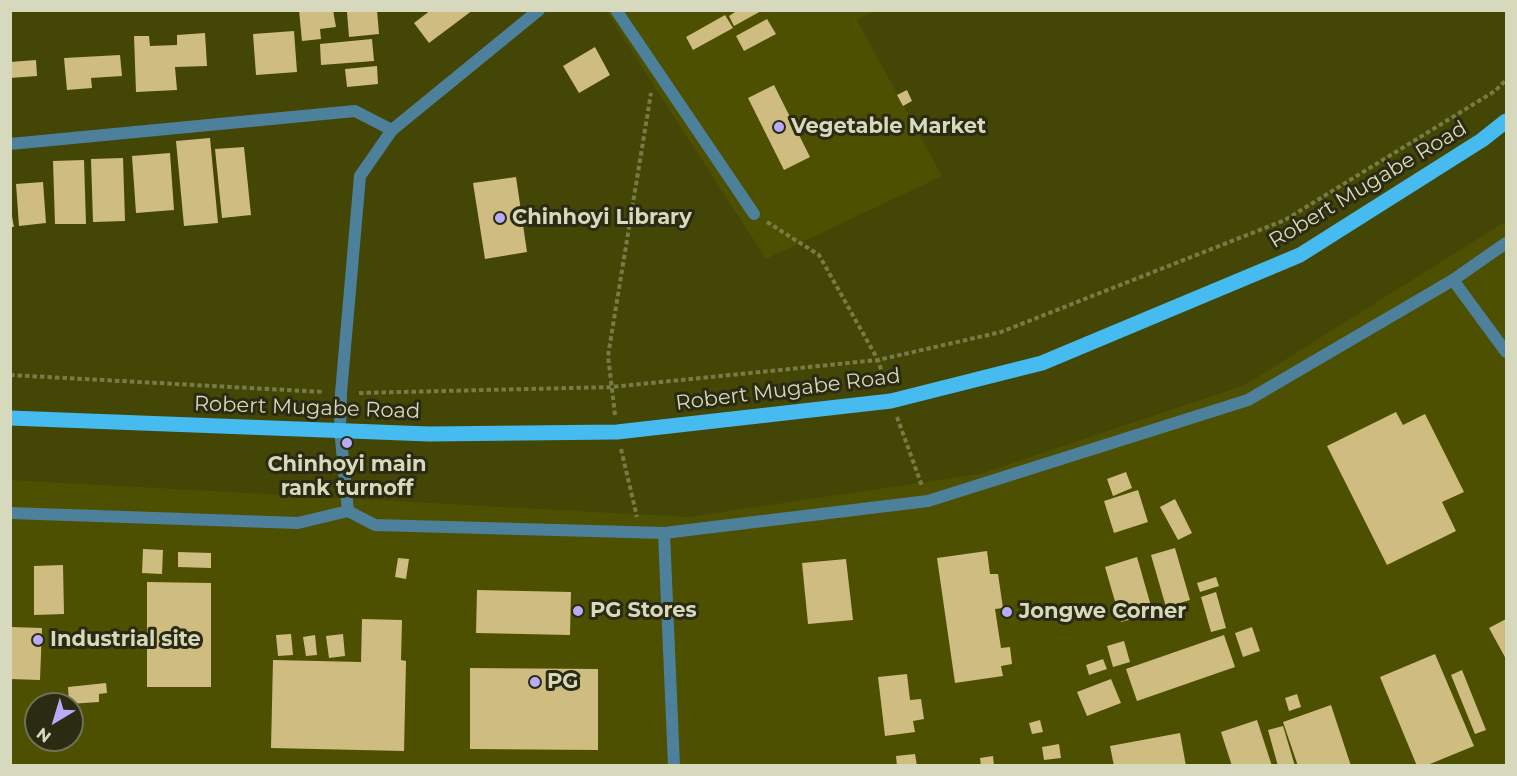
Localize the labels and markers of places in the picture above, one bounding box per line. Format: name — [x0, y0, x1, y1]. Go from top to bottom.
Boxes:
place label: Vegetable Market — [791, 114, 986, 140]
marker: Vegetable Market — [772, 120, 786, 134]
place label: Chinhoyi Library — [512, 205, 692, 231]
marker: Chinhoyi Library — [493, 211, 507, 225]
marker: Chinhoyi main rank turnoff — [340, 436, 354, 450]
place label: Chinhoyi main rank turnoff — [267, 452, 427, 502]
place label: PG Stores — [590, 598, 697, 624]
place label: Jongwe Corner — [1019, 599, 1186, 625]
marker: PG Stores — [571, 604, 585, 618]
marker: Jongwe Corner — [1000, 605, 1014, 619]
place label: Industrial site — [50, 627, 201, 653]
marker: Industrial site — [31, 633, 45, 647]
place label: PG — [547, 669, 579, 695]
marker: PG — [528, 675, 542, 689]

